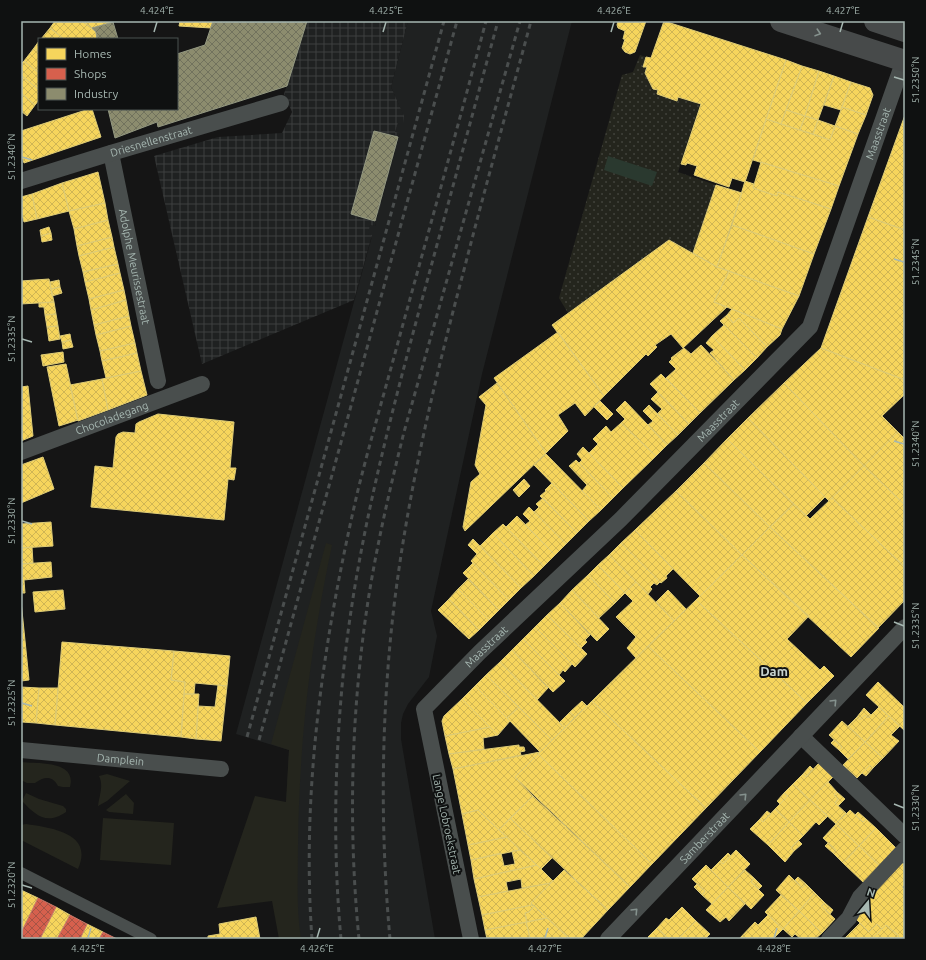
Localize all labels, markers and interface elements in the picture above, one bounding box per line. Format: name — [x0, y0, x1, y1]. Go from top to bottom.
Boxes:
text: 4.424°E — [140, 5, 174, 16]
text: 4.425°E — [369, 5, 403, 16]
text: 4.426°E — [597, 5, 631, 16]
text: 4.427°E — [826, 5, 860, 16]
one-way arrow — [815, 28, 822, 37]
legend — [38, 38, 178, 110]
text: Homes — [74, 47, 112, 60]
text: 51.2350°N — [910, 57, 921, 103]
text: Shops — [74, 67, 106, 80]
text: Industry — [74, 87, 119, 100]
street label: Maasstraat — [863, 105, 893, 161]
street label: Driesnellenstraat — [109, 123, 194, 159]
text: 51.2340°N — [6, 134, 17, 180]
street label: Adolphe Meurissestraat — [117, 208, 152, 326]
text: 51.2345°N — [910, 239, 921, 285]
text: 51.2335°N — [6, 316, 17, 362]
street label: Maasstraat — [695, 396, 742, 444]
street label: Chocoladegang — [74, 399, 150, 437]
text: 51.2340°N — [910, 421, 921, 467]
text: 51.2330°N — [6, 498, 17, 544]
text: 51.2335°N — [910, 603, 921, 649]
street label: Maasstraat — [462, 623, 511, 670]
district label: Dam — [760, 664, 788, 678]
text: 51.2325°N — [6, 680, 17, 726]
one-way arrow — [829, 699, 837, 707]
street label: Damplein — [96, 751, 145, 768]
street label: Lange Lobroekstraat — [431, 773, 464, 876]
text: 51.2330°N — [910, 785, 921, 831]
one-way arrow — [739, 793, 747, 801]
street label: Samberstraat — [677, 809, 732, 866]
text: 51.2320°N — [6, 862, 17, 908]
north arrow — [848, 882, 888, 922]
text: N — [865, 886, 877, 899]
one-way arrow — [631, 908, 638, 916]
text: 4.425°E — [71, 943, 105, 954]
text: 4.426°E — [300, 943, 334, 954]
text: 4.427°E — [528, 943, 562, 954]
text: 4.428°E — [757, 943, 791, 954]

